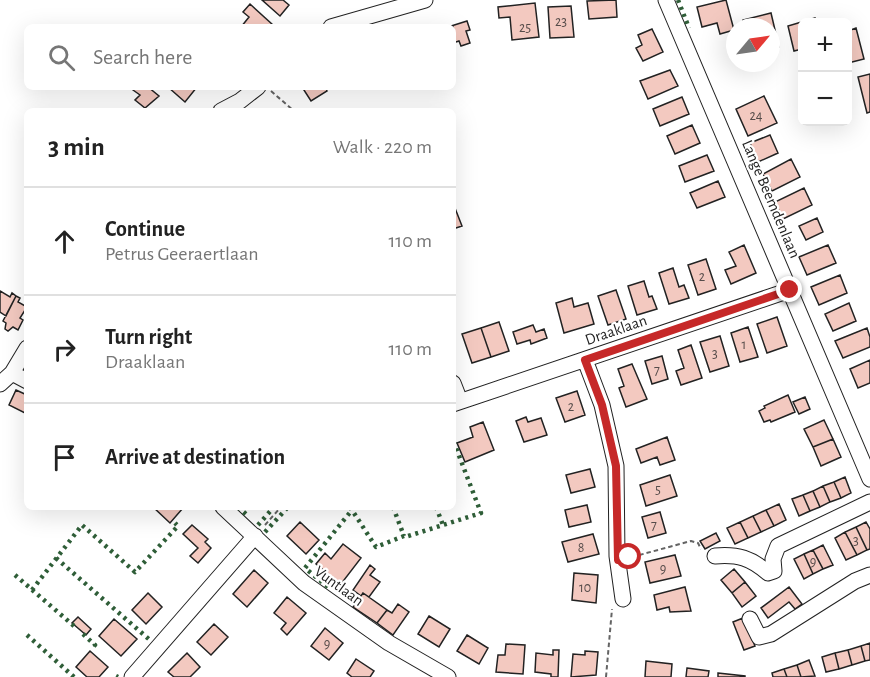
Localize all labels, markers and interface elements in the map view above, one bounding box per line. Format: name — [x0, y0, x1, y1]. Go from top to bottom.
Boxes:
house number: 23 — [555, 15, 567, 29]
north arrow — [726, 18, 780, 72]
map controls — [798, 18, 852, 126]
button: + — [798, 18, 852, 72]
house number: 25 — [519, 21, 531, 35]
search box — [24, 24, 456, 90]
icon: search — [45, 41, 78, 74]
text: Search here — [93, 46, 192, 68]
button: − — [798, 72, 852, 126]
house number: 24 — [749, 109, 763, 123]
text: 3 min — [48, 134, 105, 160]
text: Walk · 220 m — [333, 137, 432, 157]
street label: Lange Beemdenlaan — [739, 138, 803, 260]
text: Continue — [105, 218, 185, 240]
icon: ahead — [48, 225, 81, 258]
text: 110 m — [388, 231, 432, 251]
text: Petrus Geeraertlaan — [105, 244, 259, 264]
house number: 2 — [699, 270, 705, 284]
route end — [776, 276, 802, 302]
street label: Draaklaan — [583, 312, 649, 348]
text: Turn right — [105, 326, 192, 348]
icon: right — [48, 333, 81, 366]
house number: 1 — [742, 338, 746, 352]
text: 110 m — [388, 339, 432, 359]
house number: 3 — [712, 347, 718, 361]
text: Draaklaan — [105, 352, 185, 372]
house number: 7 — [654, 363, 660, 377]
house number: 2 — [568, 400, 574, 414]
icon: arrive — [48, 441, 81, 474]
text: Arrive at destination — [105, 446, 285, 468]
house number: 5 — [655, 483, 661, 497]
house number: 7 — [651, 518, 657, 532]
house number: 3 — [853, 534, 859, 548]
house number: 8 — [578, 541, 584, 555]
route start — [615, 543, 641, 569]
house number: 9 — [810, 555, 816, 569]
house number: 9 — [660, 562, 666, 576]
street label: Vuntlaan — [311, 563, 367, 609]
house number: 10 — [579, 581, 591, 595]
house number: 9 — [324, 637, 330, 651]

